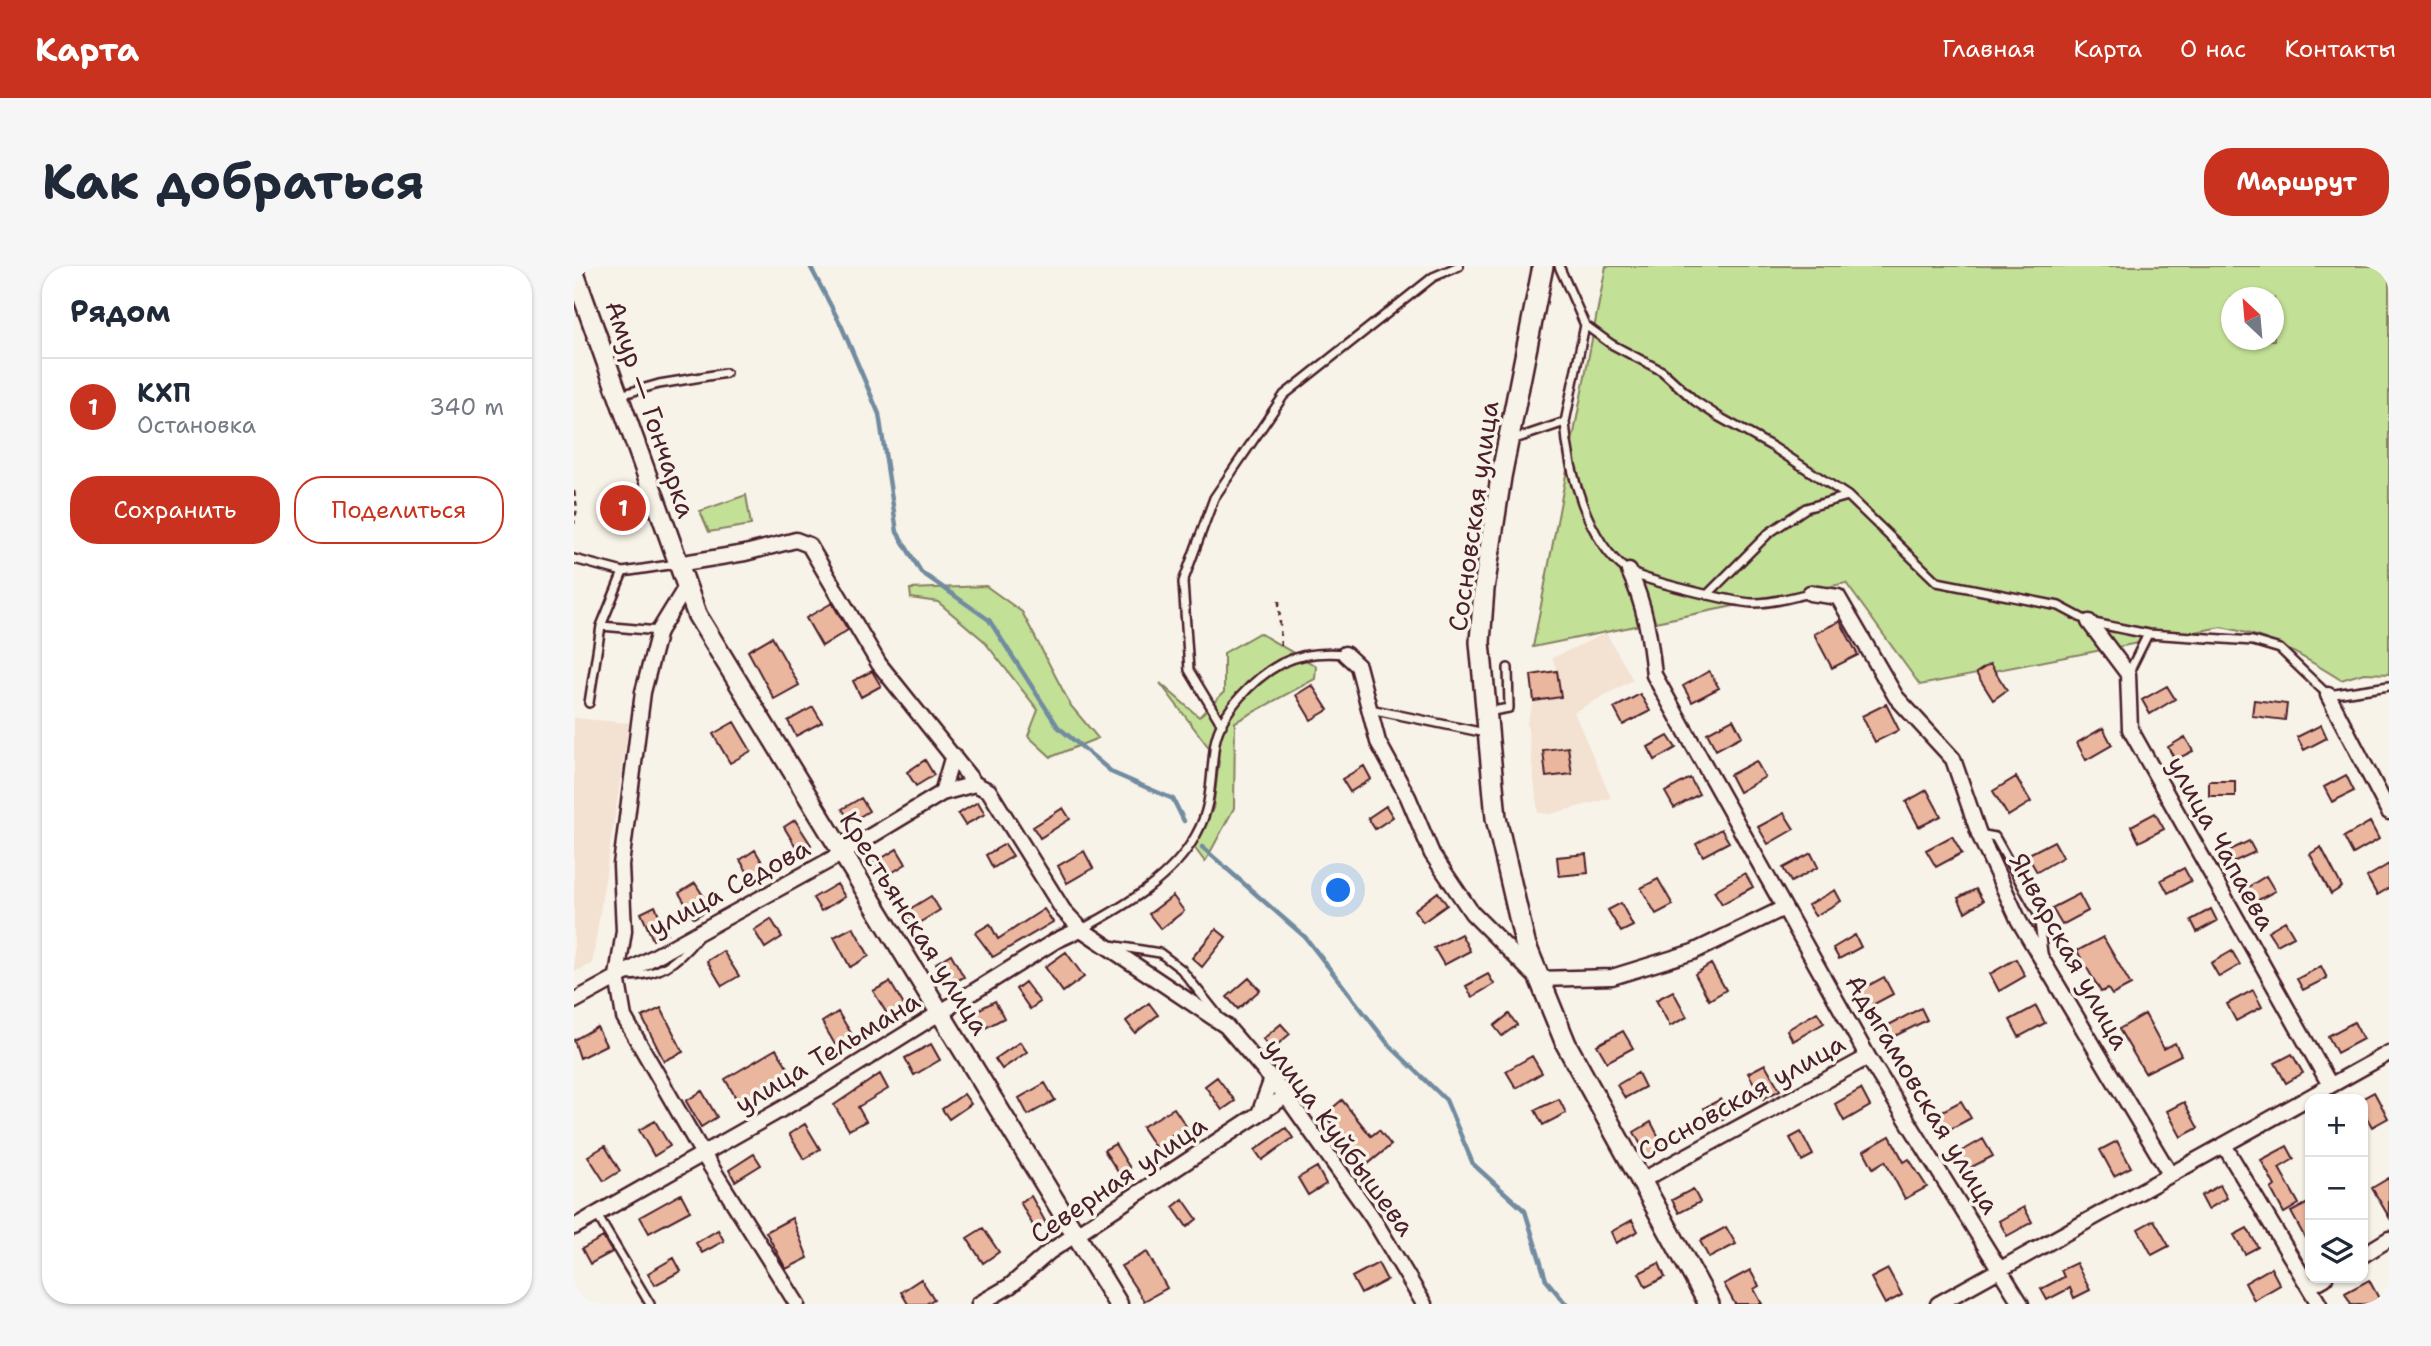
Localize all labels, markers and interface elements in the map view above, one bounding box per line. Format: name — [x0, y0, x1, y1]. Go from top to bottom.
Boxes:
text: Карта — [35, 27, 139, 72]
text: Главная — [1942, 33, 2035, 65]
text: Карта — [2073, 33, 2142, 65]
text: О нас — [2180, 33, 2246, 65]
text: Контакты — [2284, 33, 2396, 65]
button: Маршрут — [2204, 148, 2389, 216]
text: Как добраться — [42, 149, 424, 215]
north arrow — [2221, 287, 2284, 350]
text: Рядом — [70, 291, 170, 332]
street label: Амур — Гончарка — [597, 296, 705, 522]
text: КХП — [137, 375, 191, 410]
text: 1 — [88, 392, 98, 422]
text: 340 m — [429, 392, 504, 422]
street label: Сосновская улица — [1439, 398, 1507, 634]
text: Остановка — [137, 410, 256, 440]
button: Сохранить — [70, 476, 280, 544]
button: Поделиться — [294, 476, 504, 544]
pin: 1 — [600, 482, 646, 534]
street label: улица Чапаева — [2160, 750, 2284, 936]
street label: Крестьянская улица — [832, 805, 998, 1041]
street label: улица Седова — [642, 830, 816, 944]
street label: Январская улица — [2001, 846, 2139, 1056]
your location — [1321, 873, 1355, 907]
street label: Адыгамовская улица — [1838, 968, 2008, 1220]
street label: улица Тельмана — [728, 983, 926, 1121]
street label: Сосновская улица — [1631, 1025, 1851, 1169]
street label: улица Куйбышева — [1256, 1031, 1424, 1243]
map controls — [2305, 1094, 2368, 1283]
button: + — [2305, 1094, 2368, 1157]
street label: Северная улица — [1023, 1107, 1213, 1251]
button: − — [2305, 1157, 2368, 1220]
button: layers — [2305, 1220, 2368, 1283]

